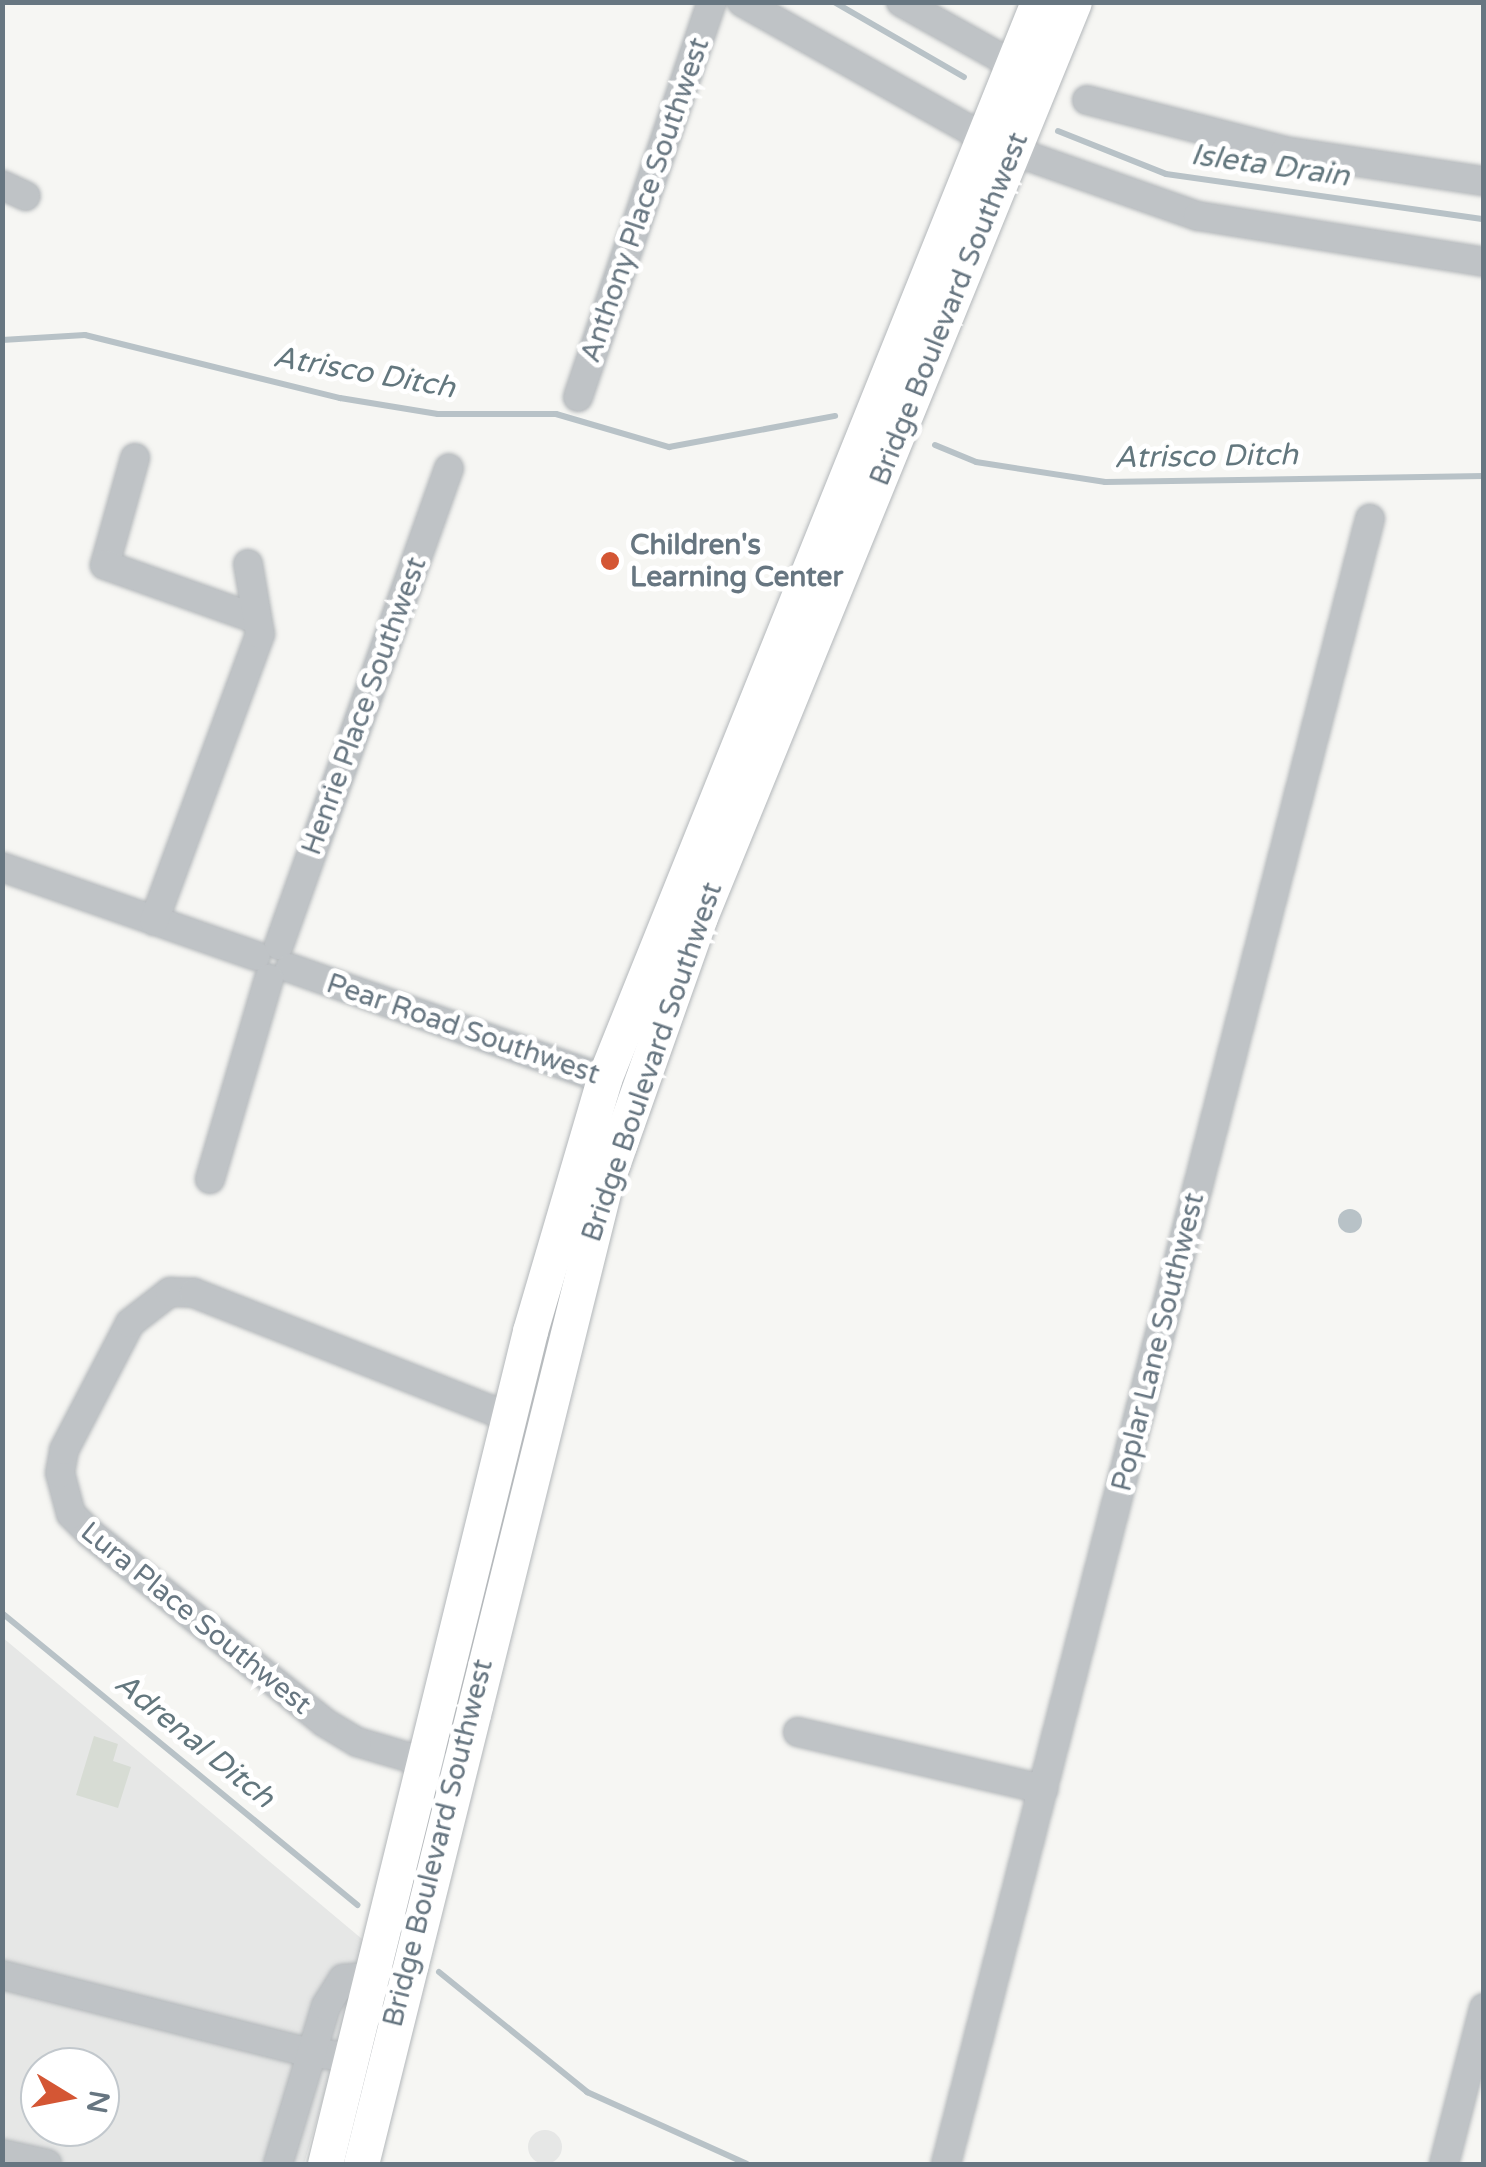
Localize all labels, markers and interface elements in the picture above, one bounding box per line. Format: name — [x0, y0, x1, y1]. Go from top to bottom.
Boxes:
street label: Anthony Place Southwest — [574, 33, 716, 367]
street label: Bridge Boulevard Southwest — [863, 128, 1035, 490]
water label: Isleta Drain — [1189, 137, 1351, 195]
water label: Atrisco Ditch — [270, 339, 458, 407]
water label: Atrisco Ditch — [1114, 437, 1298, 477]
place label: Children's Learning Center — [630, 528, 843, 594]
marker: Children's Learning Center — [599, 550, 621, 572]
street label: Henrie Place Southwest — [294, 553, 434, 859]
street label: Bridge Boulevard Southwest — [575, 878, 729, 1246]
street label: Pear Road Southwest — [322, 967, 604, 1091]
street label: Poplar Lane Southwest — [1105, 1189, 1211, 1495]
street label: Lura Place Southwest — [74, 1515, 318, 1721]
street label: Bridge Boulevard Southwest — [376, 1656, 500, 2030]
water label: Adrenal Ditch — [107, 1666, 281, 1816]
north arrow — [20, 2047, 120, 2147]
text: N — [79, 2088, 116, 2116]

